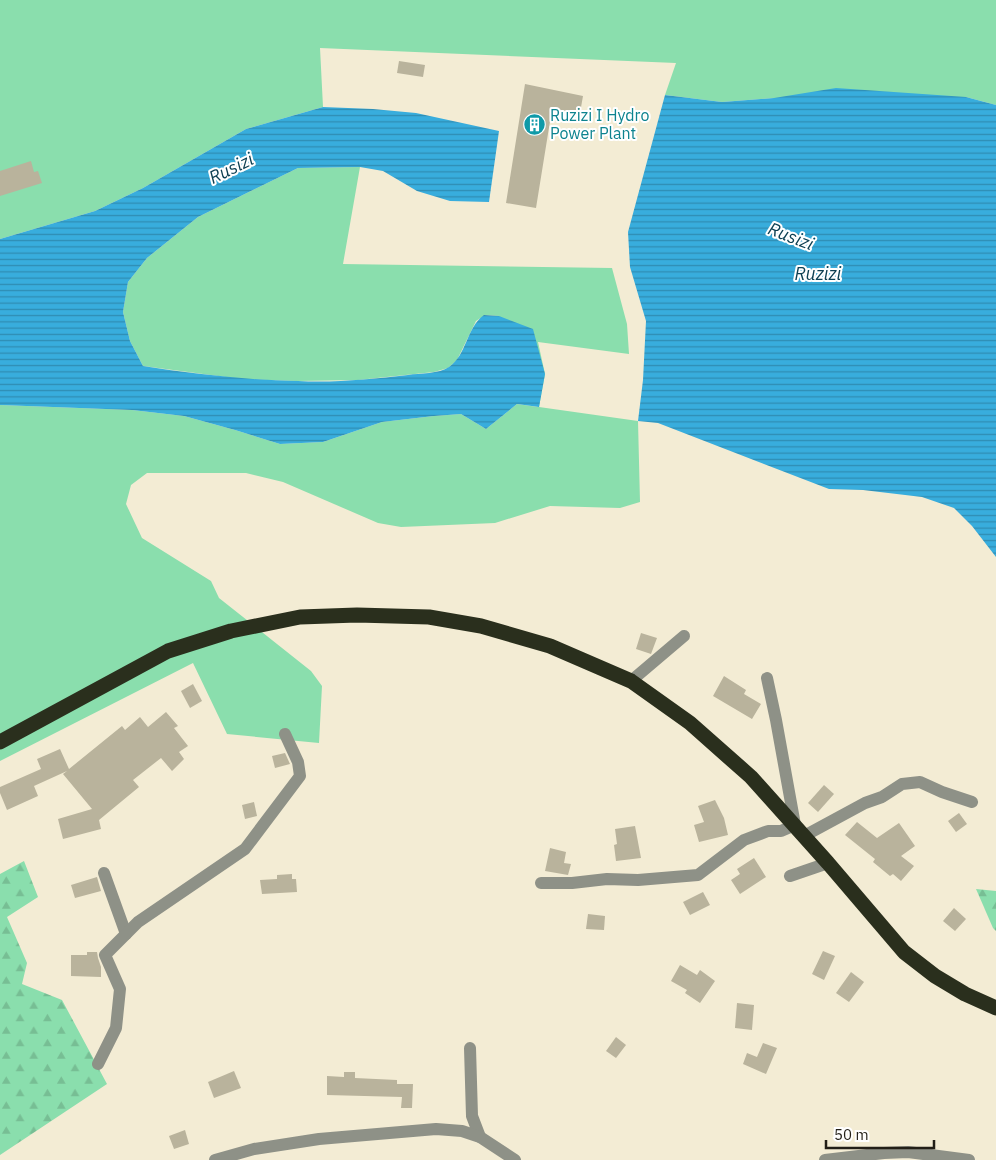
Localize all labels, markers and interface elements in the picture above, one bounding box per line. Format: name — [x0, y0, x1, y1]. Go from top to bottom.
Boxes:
place label: Ruzizi I Hydro Power Plant — [550, 105, 649, 143]
building icon: Ruzizi I Hydro Power Plant — [522, 112, 546, 136]
water label: Rusizi — [205, 147, 257, 189]
water label: Rusizi — [765, 217, 817, 255]
water label: Ruzizi — [795, 262, 842, 285]
scale bar — [826, 1118, 934, 1150]
text: 50 m — [834, 1125, 869, 1144]

